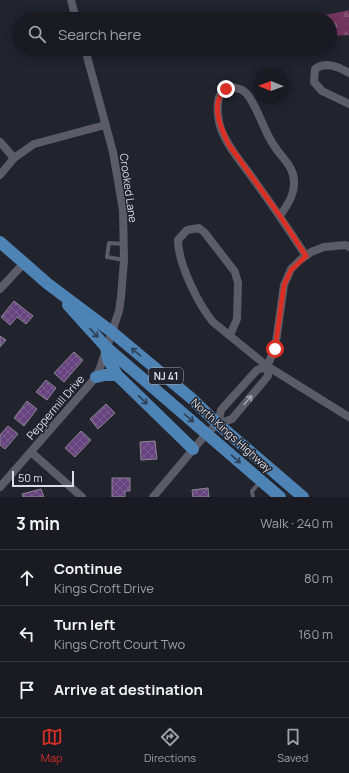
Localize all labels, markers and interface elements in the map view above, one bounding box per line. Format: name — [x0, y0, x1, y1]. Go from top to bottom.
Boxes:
search box — [12, 12, 337, 56]
icon: search — [26, 23, 48, 45]
text: Search here — [58, 24, 141, 45]
north arrow — [253, 68, 289, 104]
route end — [217, 80, 235, 98]
street label: Crooked Lane — [117, 152, 141, 224]
one-way arrow — [89, 328, 98, 338]
route start — [266, 340, 284, 358]
one-way arrow — [131, 347, 142, 356]
road number: NJ 41 — [149, 368, 183, 384]
street label: Peppermill Drive — [23, 371, 88, 443]
one-way arrow — [138, 395, 148, 405]
street label: North Kings Highway — [188, 395, 276, 476]
one-way arrow — [243, 395, 252, 406]
one-way arrow — [183, 413, 194, 422]
one-way arrow — [231, 454, 241, 464]
scale bar — [12, 469, 74, 488]
text: 50 m — [18, 470, 43, 485]
text: 3 min — [16, 512, 60, 535]
text: Walk · 240 m — [260, 514, 333, 532]
text: Continue — [54, 558, 122, 579]
icon: ahead — [16, 567, 38, 589]
text: 80 m — [304, 569, 333, 587]
text: Kings Croft Drive — [54, 579, 154, 597]
text: Turn left — [54, 614, 116, 635]
icon: left — [16, 623, 38, 645]
text: 160 m — [298, 625, 333, 643]
text: Kings Croft Court Two — [54, 635, 185, 653]
icon: arrive — [16, 679, 38, 701]
text: Arrive at destination — [54, 679, 203, 700]
tab: Map — [41, 726, 63, 765]
tab: Directions — [144, 726, 196, 765]
tab: Saved — [277, 726, 308, 765]

